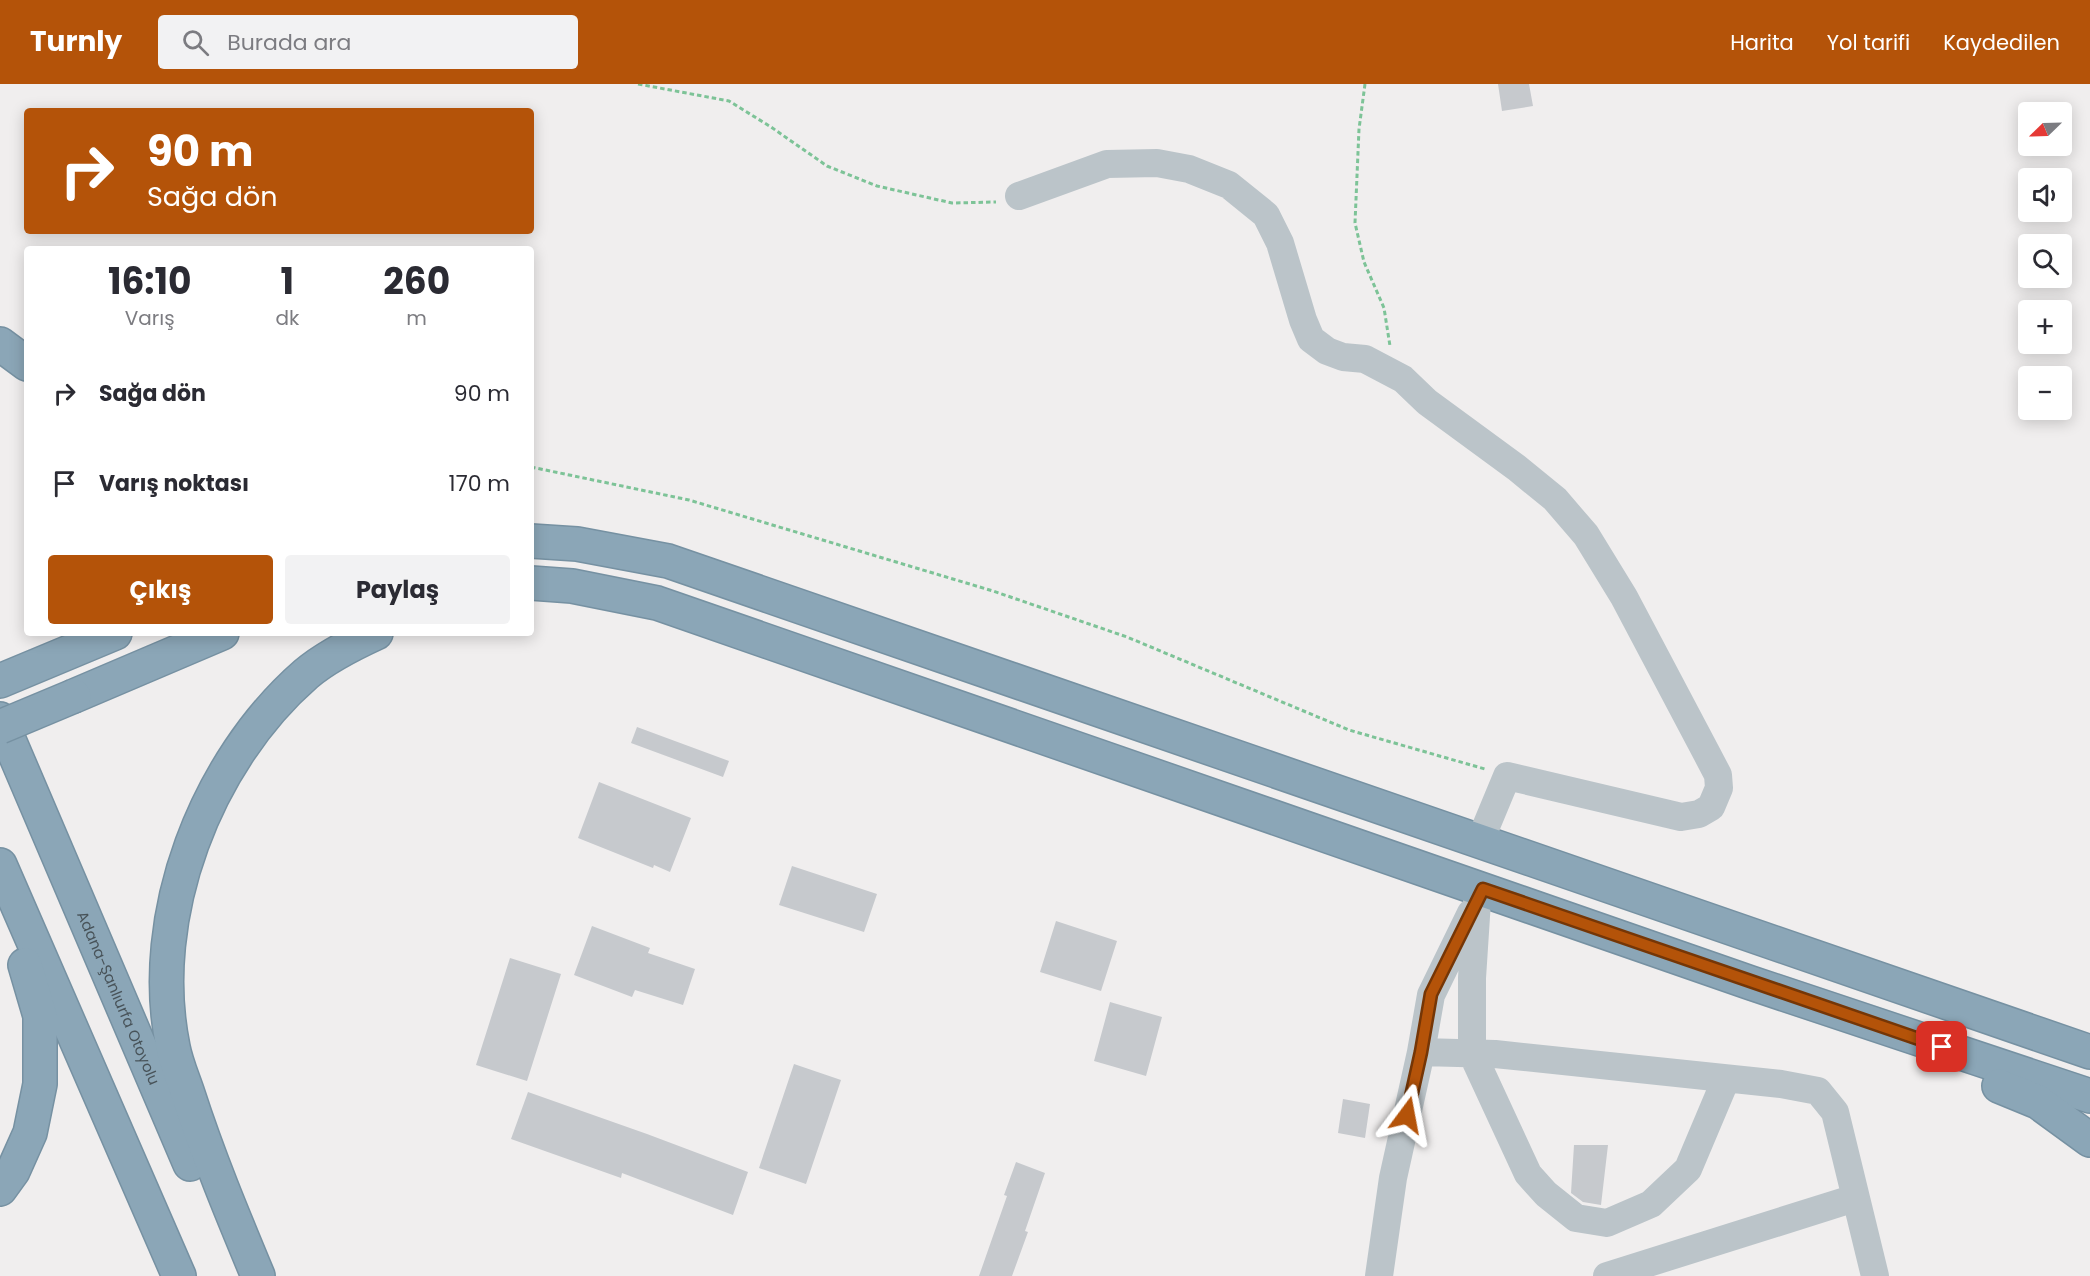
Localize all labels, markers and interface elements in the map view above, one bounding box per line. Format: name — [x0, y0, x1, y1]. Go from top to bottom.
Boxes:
search box — [158, 15, 578, 69]
text: Turnly — [30, 22, 122, 61]
icon: search — [179, 26, 212, 59]
text: Burada ara — [227, 27, 351, 58]
text: Harita — [1730, 28, 1794, 57]
text: Yol tarifi — [1827, 28, 1910, 57]
text: Kaydedilen — [1943, 28, 2060, 57]
north arrow — [2018, 102, 2072, 156]
map controls — [2018, 102, 2072, 420]
text: 90 m — [147, 122, 254, 181]
icon: right — [48, 132, 126, 210]
button: sound — [2018, 168, 2072, 222]
text: Sağa dön — [147, 178, 278, 215]
button: search — [2018, 234, 2072, 288]
text: 16:10 — [108, 256, 192, 307]
text: 1 — [281, 256, 294, 307]
text: 260 — [383, 256, 450, 307]
button: + — [2018, 300, 2072, 354]
text: Varış — [125, 304, 175, 332]
text: dk — [275, 304, 299, 332]
text: m — [406, 304, 427, 332]
button: − — [2018, 366, 2072, 420]
icon: right — [48, 377, 81, 410]
text: Sağa dön — [99, 378, 206, 409]
text: 90 m — [454, 378, 510, 409]
icon: arrive — [48, 467, 81, 500]
text: Varış noktası — [99, 468, 249, 499]
text: 170 m — [449, 468, 510, 499]
button: Çıkış — [48, 555, 273, 624]
button: Paylaş — [285, 555, 510, 624]
street label: Adana-Şanlıurfa Otoyolu — [73, 908, 165, 1088]
pin — [1916, 1021, 1967, 1072]
icon: arrive — [1925, 1030, 1958, 1063]
position arrow — [1375, 1083, 1439, 1147]

